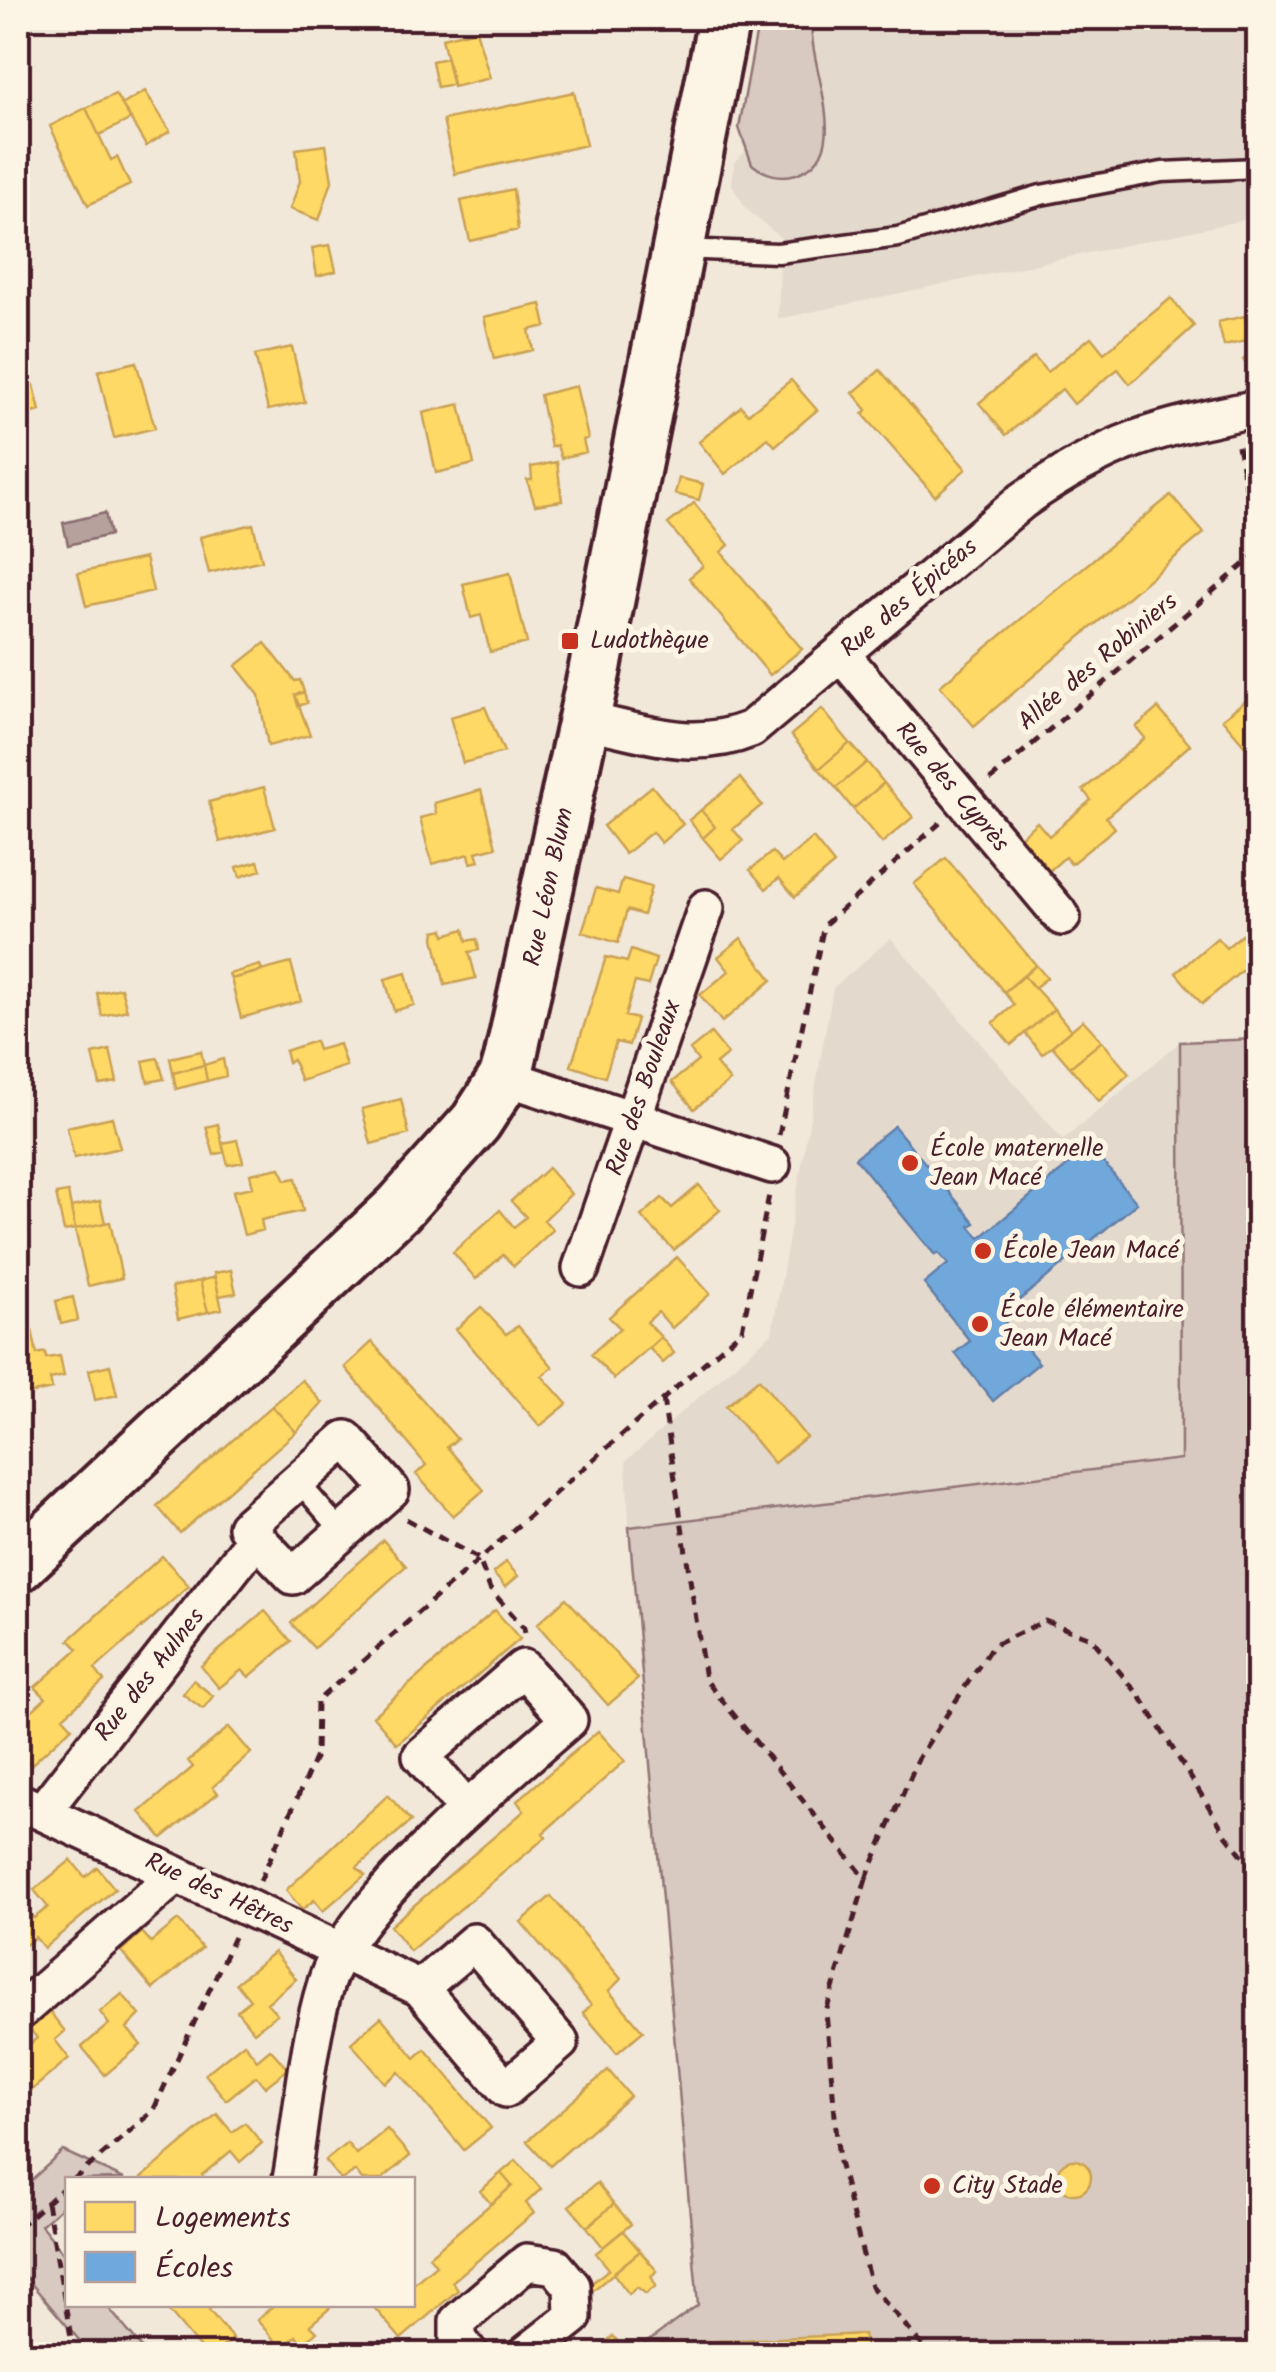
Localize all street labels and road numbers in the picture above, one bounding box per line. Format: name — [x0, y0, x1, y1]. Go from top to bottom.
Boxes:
street label: Rue des Épicéas — [831, 528, 987, 668]
street label: Allée des Robiniers — [1009, 583, 1187, 741]
street label: Rue des Cyprès — [885, 713, 1019, 862]
street label: Rue Léon Blum — [513, 804, 585, 970]
street label: Rue des Bouleaux — [595, 994, 693, 1181]
street label: Rue des Aulnes — [85, 1599, 215, 1751]
street label: Rue des Hêtres — [138, 1842, 300, 1946]

